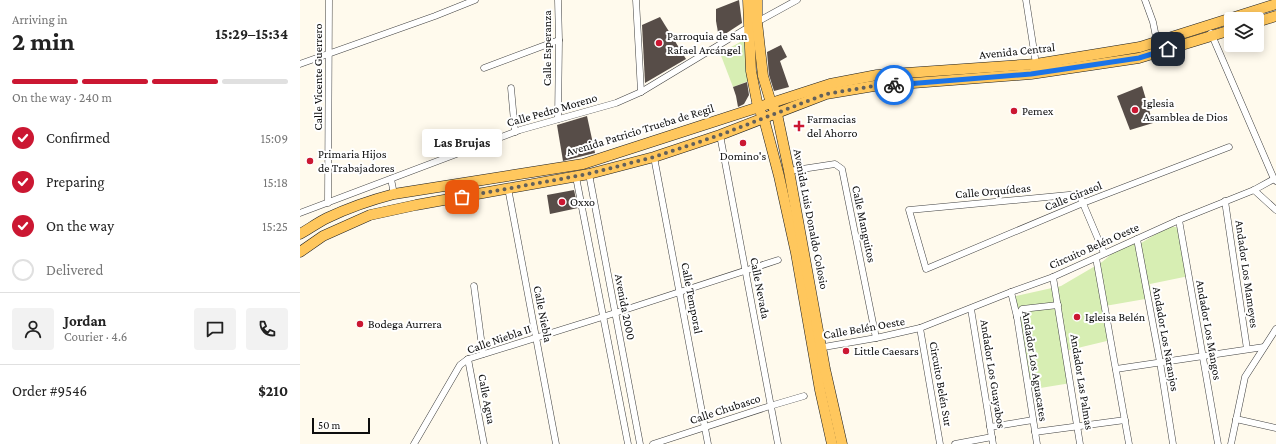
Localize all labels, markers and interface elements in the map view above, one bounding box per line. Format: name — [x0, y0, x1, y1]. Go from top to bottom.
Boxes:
street label: Calle Esperanza — [540, 10, 554, 86]
text: Arriving in — [12, 12, 68, 27]
map controls — [1224, 12, 1264, 52]
button: layers — [1224, 12, 1264, 52]
street label: Calle Vicente Guerrero — [311, 23, 325, 131]
text: 15:29–15:34 — [215, 26, 288, 42]
text: 2 min — [12, 27, 75, 56]
place label: Parroquia de San Rafael Arcángel — [667, 29, 748, 57]
pin — [1151, 32, 1185, 66]
marker: Parroquia de San Rafael Arcángel — [654, 38, 664, 48]
icon: home — [1157, 38, 1179, 60]
street label: Avenida Central — [978, 40, 1056, 62]
courier — [874, 65, 914, 105]
icon: bike — [883, 74, 905, 96]
text: On the way · 240 m — [12, 90, 112, 105]
street label: Calle Pedro Moreno — [505, 90, 599, 130]
place label: Iglesia Asamblea de Dios — [1143, 96, 1228, 124]
street label: Avenida Patricio Trueba de Regil — [564, 101, 716, 159]
place label: Pemex — [1022, 104, 1054, 118]
marker: Iglesia Asamblea de Dios — [1130, 105, 1140, 115]
marker: Pemex — [1009, 106, 1019, 116]
place label: Farmacias del Ahorro — [807, 112, 857, 140]
marker: Farmacias del Ahorro — [794, 121, 804, 131]
icon: check — [12, 127, 34, 149]
callout: Las Brujas — [422, 129, 502, 157]
text: Confirmed — [46, 130, 110, 146]
text: 15:09 — [261, 131, 288, 146]
text: Las Brujas — [434, 135, 490, 150]
marker: Domino's — [738, 138, 748, 148]
place label: Primaria Hijos de Trabajadores — [318, 147, 395, 175]
street label: Avenida Luis Donaldo Colosio — [791, 148, 832, 290]
place label: Domino's — [720, 149, 767, 163]
marker: Primaria Hijos de Trabajadores — [305, 156, 315, 166]
icon: check — [12, 171, 34, 193]
text: Preparing — [46, 174, 105, 190]
text: 15:18 — [263, 175, 288, 190]
street label: Calle Girasol — [1042, 178, 1104, 214]
pin — [445, 180, 479, 214]
street label: Calle Orquídeas — [955, 181, 1032, 201]
street label: Calle Manguitos — [849, 184, 879, 264]
icon: bag — [451, 186, 473, 208]
place label: Oxxo — [570, 195, 595, 209]
marker: Oxxo — [557, 197, 567, 207]
icon: check — [12, 215, 34, 237]
text: On the way — [46, 218, 114, 234]
text: 15:25 — [262, 219, 288, 234]
street label: Andador Los Mameyes — [1233, 219, 1262, 329]
street label: Circuito Belén Oeste — [1047, 220, 1141, 272]
street label: Calle Nevada — [747, 256, 773, 320]
street label: Calle Temporal — [678, 261, 706, 335]
text: Delivered — [46, 262, 103, 278]
street label: Avenida 2000 — [612, 273, 638, 341]
street label: Andador Los Mangos — [1193, 279, 1225, 381]
street label: Calle Niebla — [531, 284, 555, 344]
street label: Andador Los Naranjos — [1150, 286, 1182, 393]
button: person — [12, 308, 54, 350]
button: chat — [194, 308, 236, 350]
button: phone — [246, 308, 288, 350]
street label: Andador Los Aguacates — [1019, 310, 1051, 423]
place label: Igleisa Belén — [1085, 310, 1146, 324]
marker: Igleisa Belén — [1072, 312, 1082, 322]
text: Jordan — [64, 313, 106, 329]
street label: Calle Belén Oeste — [822, 314, 906, 342]
place label: Bodega Aurrera — [368, 317, 442, 331]
marker: Bodega Aurrera — [355, 319, 365, 329]
street label: Andador Los Guayabos — [977, 319, 1009, 430]
street label: Calle Niebla II — [465, 321, 533, 357]
text: Courier · 4.6 — [64, 329, 127, 344]
street label: Andador Las Palmas — [1068, 333, 1097, 431]
street label: Circuito Belén Sur — [927, 340, 955, 428]
place label: Little Caesars — [854, 344, 919, 358]
marker: Little Caesars — [841, 346, 851, 356]
street label: Calle Agua — [475, 373, 499, 426]
text: Order #9546 — [12, 383, 87, 399]
text: $210 — [258, 383, 288, 399]
street label: Calle Chubasco — [688, 391, 762, 427]
scale bar — [312, 416, 370, 435]
text: 50 m — [318, 419, 340, 431]

